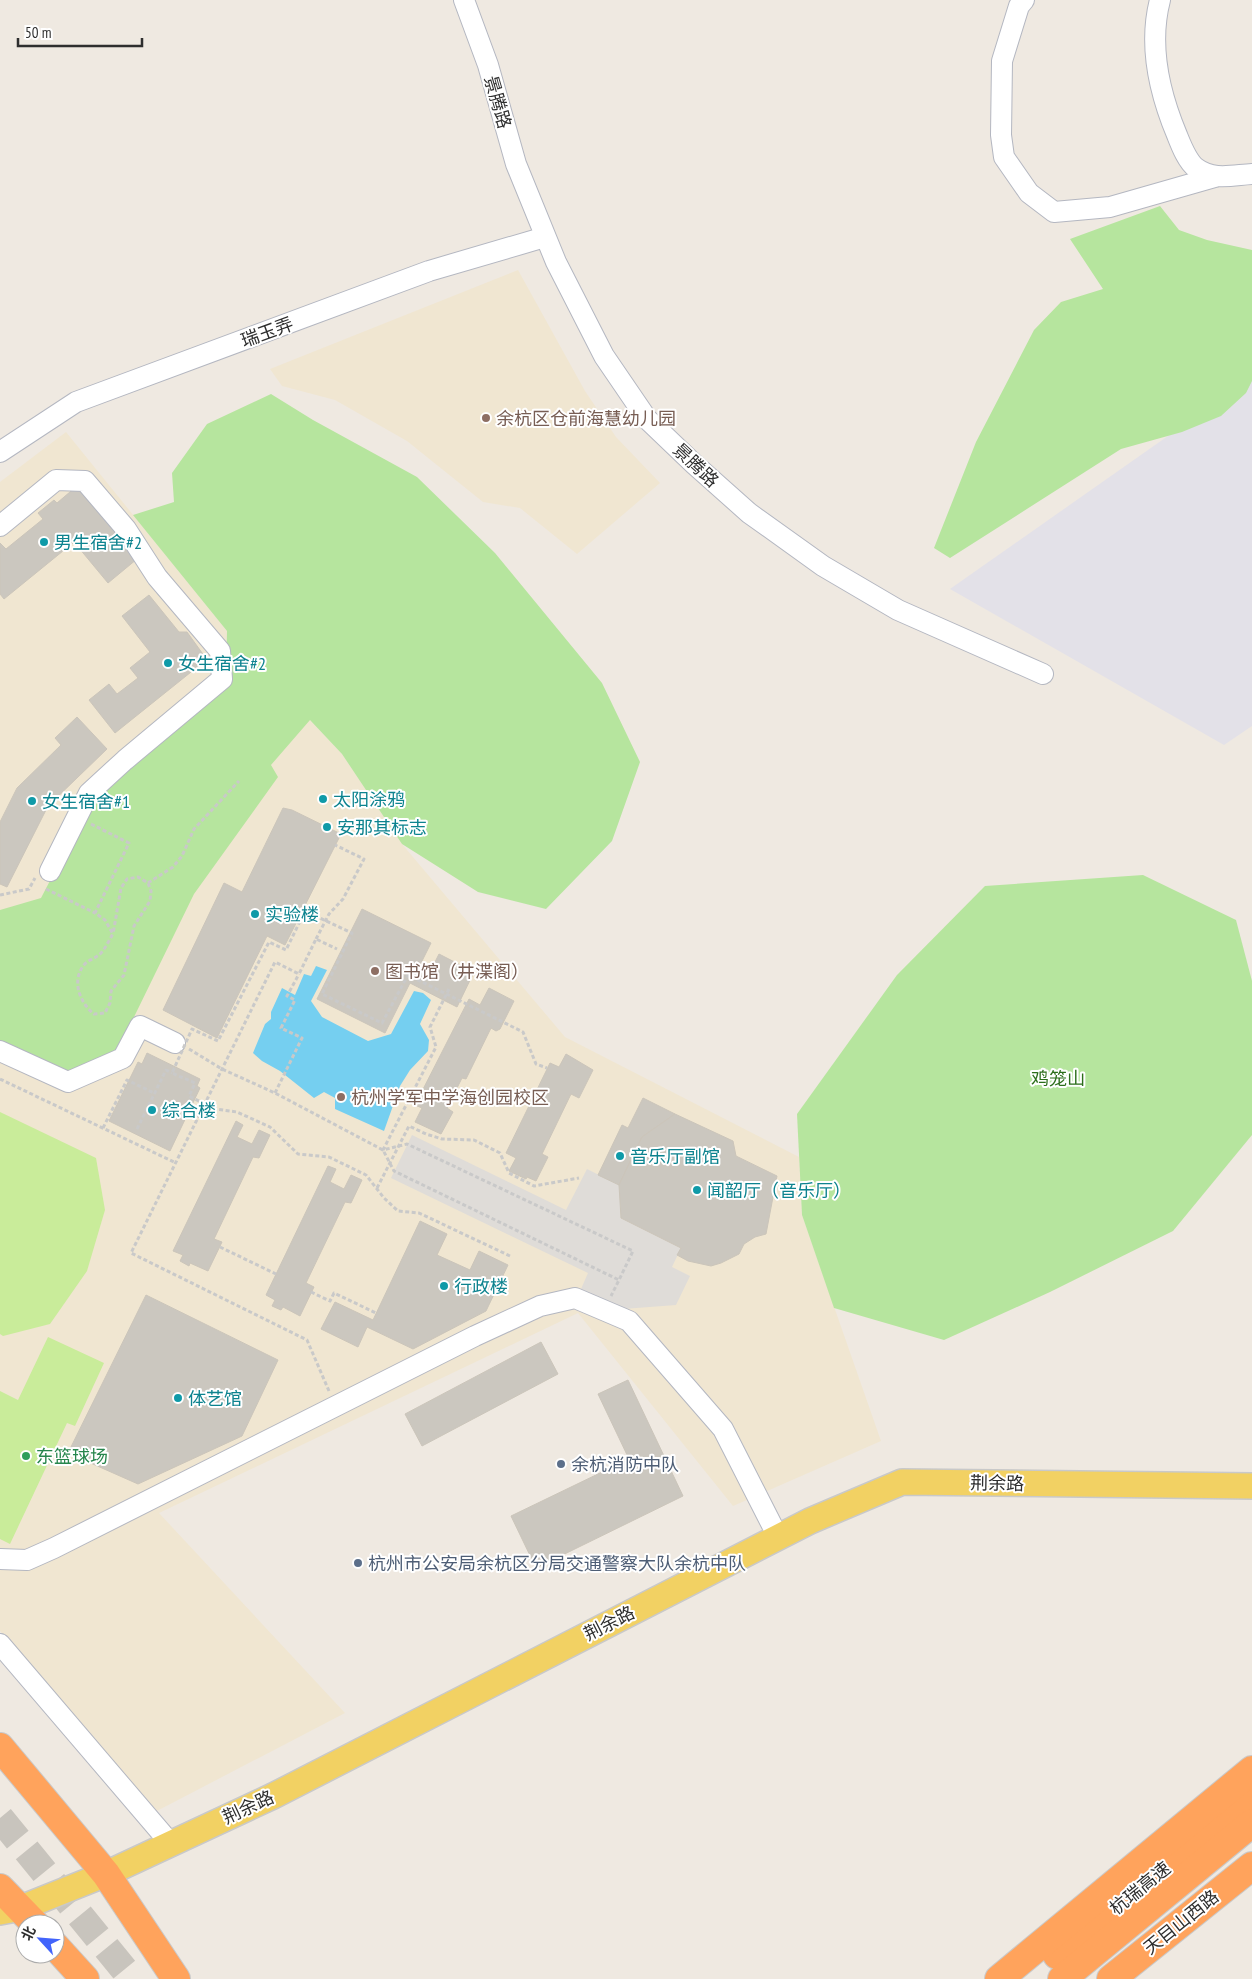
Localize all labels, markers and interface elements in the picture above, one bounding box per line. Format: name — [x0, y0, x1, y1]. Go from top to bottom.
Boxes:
scale bar — [18, 15, 141, 47]
text: 50 m — [25, 23, 51, 42]
street label: 景腾路 — [480, 73, 516, 131]
street label: 瑞玉弄 — [238, 312, 296, 352]
place label: 余杭区仓前海慧幼儿园 — [496, 407, 676, 430]
marker: 余杭区仓前海慧幼儿园 — [480, 412, 492, 424]
street label: 景腾路 — [668, 438, 724, 492]
place label: 男生宿舍#2 — [54, 531, 142, 554]
marker: 男生宿舍#2 — [38, 536, 50, 548]
place label: 女生宿舍#2 — [178, 652, 266, 675]
marker: 女生宿舍#2 — [162, 657, 174, 669]
place label: 太阳涂鸦 — [333, 788, 405, 811]
place label: 女生宿舍#1 — [42, 790, 130, 813]
marker: 太阳涂鸦 — [317, 793, 329, 805]
marker: 女生宿舍#1 — [26, 795, 38, 807]
place label: 安那其标志 — [337, 816, 427, 839]
marker: 安那其标志 — [321, 821, 333, 833]
place label: 实验楼 — [265, 903, 319, 926]
marker: 实验楼 — [249, 908, 261, 920]
place label: 图书馆（井渫阁） — [385, 960, 529, 983]
marker: 图书馆（井渫阁） — [369, 965, 381, 977]
park label: 鸡笼山 — [1031, 1067, 1085, 1090]
place label: 杭州学军中学海创园校区 — [351, 1086, 549, 1109]
marker: 杭州学军中学海创园校区 — [335, 1091, 347, 1103]
place label: 综合楼 — [162, 1099, 216, 1122]
marker: 综合楼 — [146, 1104, 158, 1116]
place label: 音乐厅副馆 — [630, 1145, 720, 1168]
marker: 音乐厅副馆 — [614, 1150, 626, 1162]
place label: 闻韶厅（音乐厅） — [707, 1179, 851, 1202]
marker: 闻韶厅（音乐厅） — [691, 1184, 703, 1196]
place label: 行政楼 — [454, 1275, 508, 1298]
marker: 行政楼 — [438, 1280, 450, 1292]
place label: 体艺馆 — [188, 1387, 242, 1410]
marker: 体艺馆 — [172, 1392, 184, 1404]
place label: 东篮球场 — [36, 1445, 108, 1468]
marker: 东篮球场 — [20, 1450, 32, 1462]
place label: 余杭消防中队 — [571, 1453, 679, 1476]
marker: 余杭消防中队 — [555, 1458, 567, 1470]
street label: 荆余路 — [970, 1471, 1024, 1495]
place label: 杭州市公安局余杭区分局交通警察大队余杭中队 — [368, 1552, 746, 1575]
marker: 杭州市公安局余杭区分局交通警察大队余杭中队 — [352, 1557, 364, 1569]
street label: 荆余路 — [580, 1600, 638, 1646]
street label: 荆余路 — [219, 1785, 277, 1829]
street label: 杭瑞高速 — [1105, 1856, 1175, 1920]
street label: 天目山西路 — [1139, 1885, 1223, 1959]
north arrow — [15, 1914, 65, 1964]
text: 北 — [17, 1923, 39, 1944]

